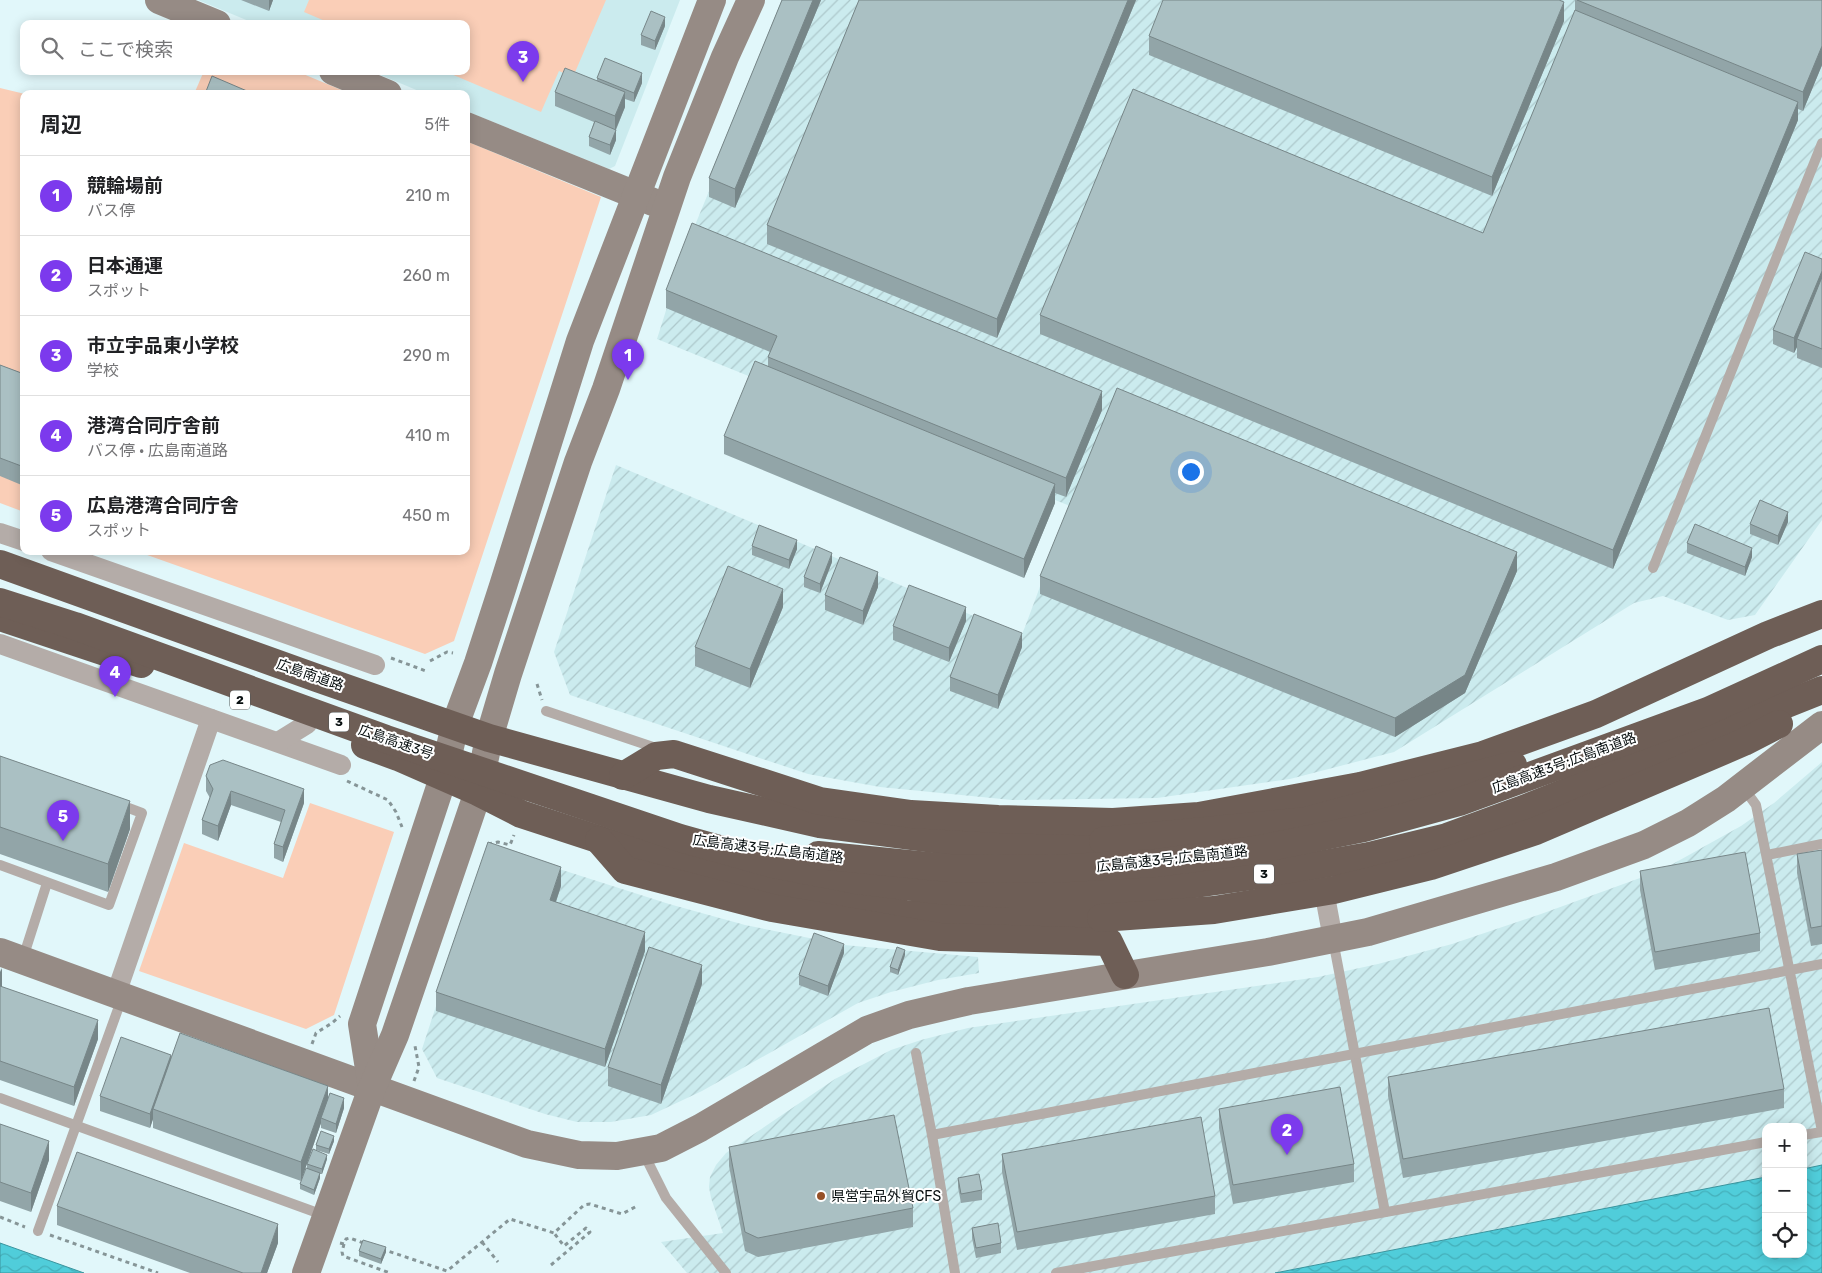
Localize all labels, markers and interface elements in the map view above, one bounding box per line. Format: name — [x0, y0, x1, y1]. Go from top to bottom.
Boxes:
search box — [20, 20, 470, 75]
icon: search — [38, 34, 66, 62]
text: ここで検索 — [78, 38, 173, 61]
pin: 3 — [507, 41, 539, 82]
text: 周辺 — [40, 112, 82, 137]
text: 5件 — [424, 115, 450, 134]
text: 競輪場前 — [87, 174, 163, 197]
text: 1 — [52, 186, 60, 205]
text: 210 m — [405, 186, 450, 205]
text: バス停 — [87, 201, 135, 220]
text: 日本通運 — [87, 254, 163, 277]
text: 2 — [51, 266, 61, 285]
text: 260 m — [403, 266, 450, 285]
text: スポット — [87, 281, 151, 300]
text: 市立宇品東小学校 — [87, 334, 239, 357]
pin: 1 — [612, 339, 644, 380]
text: 3 — [51, 346, 61, 365]
text: 290 m — [403, 346, 450, 365]
text: 学校 — [87, 361, 119, 380]
text: 港湾合同庁舎前 — [87, 414, 220, 437]
text: 4 — [51, 426, 61, 445]
text: 410 m — [405, 426, 450, 445]
text: バス停 · 広島南道路 — [87, 441, 228, 460]
your location — [1178, 459, 1204, 485]
text: 広島港湾合同庁舎 — [87, 494, 239, 517]
text: 5 — [51, 506, 61, 525]
text: 450 m — [402, 506, 450, 525]
text: スポット — [87, 521, 151, 540]
pin: 4 — [99, 656, 131, 697]
street label: 広島南道路 — [274, 656, 346, 694]
road number: 2 — [230, 690, 250, 710]
road number: 3 — [329, 712, 349, 732]
street label: 広島高速3号 — [356, 721, 436, 763]
street label: 広島高速3号;広島南道路 — [1490, 729, 1638, 797]
pin: 5 — [47, 800, 79, 841]
street label: 広島高速3号;広島南道路 — [691, 831, 845, 867]
street label: 広島高速3号;広島南道路 — [1095, 843, 1249, 875]
road number: 3 — [1254, 864, 1274, 884]
pin: 2 — [1271, 1114, 1303, 1155]
map controls — [1762, 1123, 1807, 1258]
button: + — [1762, 1123, 1807, 1168]
button: − — [1762, 1168, 1807, 1213]
place label: 県営宇品外貿CFS — [831, 1188, 941, 1205]
marker: 県営宇品外貿CFS — [815, 1190, 827, 1202]
button: locate — [1762, 1213, 1807, 1258]

